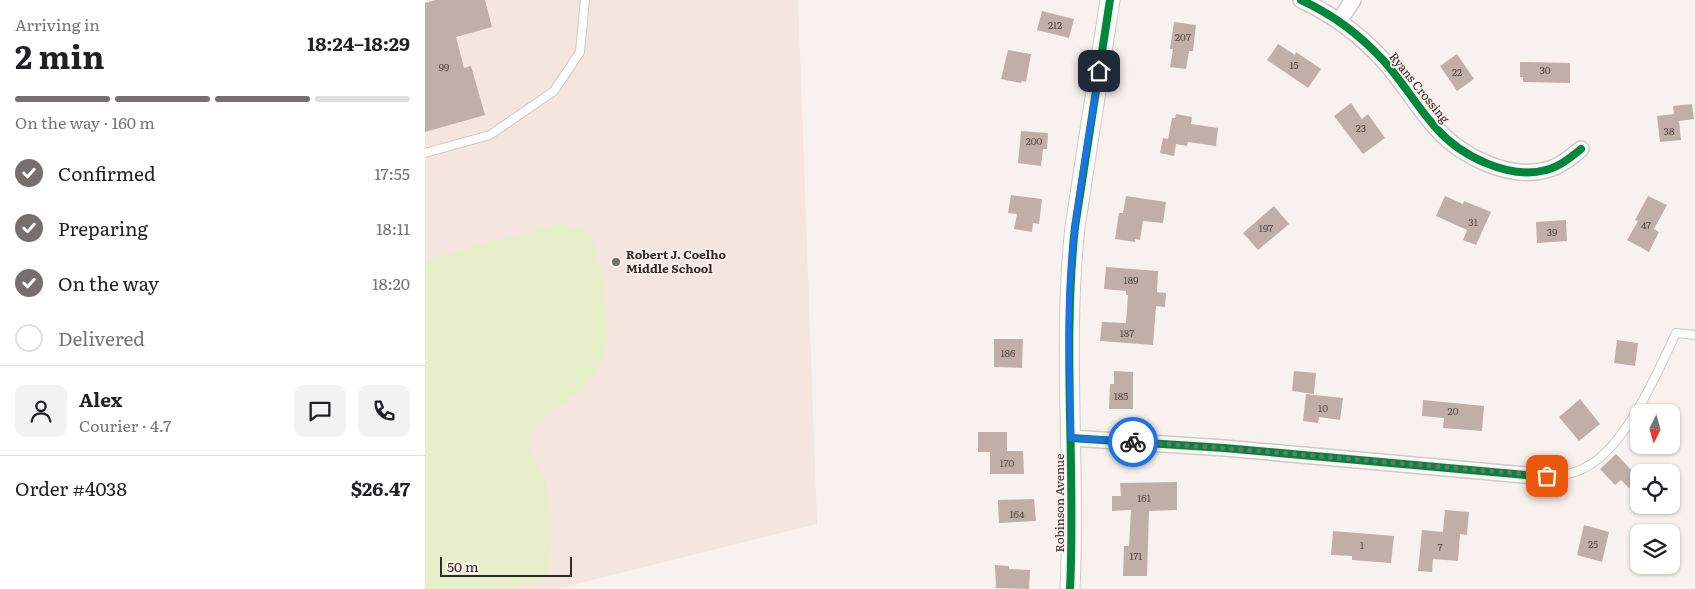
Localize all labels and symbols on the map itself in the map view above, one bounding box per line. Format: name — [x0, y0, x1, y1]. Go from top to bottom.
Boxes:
house number: 212 — [1048, 17, 1062, 32]
house number: 207 — [1175, 29, 1191, 44]
street label: Ryans Crossing — [1385, 48, 1454, 127]
pin — [1078, 50, 1120, 92]
house number: 15 — [1289, 57, 1299, 72]
house number: 99 — [439, 59, 449, 74]
house number: 30 — [1539, 62, 1551, 77]
house number: 22 — [1452, 64, 1462, 79]
house number: 23 — [1356, 120, 1366, 135]
house number: 38 — [1664, 123, 1675, 138]
house number: 200 — [1026, 133, 1043, 148]
house number: 31 — [1468, 214, 1478, 229]
house number: 47 — [1641, 217, 1651, 232]
house number: 197 — [1259, 220, 1273, 235]
house number: 39 — [1547, 224, 1557, 239]
place label: Robert J. Coelho Middle School — [626, 245, 726, 277]
marker: Robert J. Coelho Middle School — [610, 256, 622, 268]
house number: 189 — [1124, 272, 1138, 287]
house number: 187 — [1120, 325, 1134, 340]
house number: 186 — [1001, 345, 1016, 360]
house number: 185 — [1114, 388, 1128, 403]
house number: 10 — [1318, 400, 1328, 415]
house number: 20 — [1448, 403, 1459, 418]
north arrow — [1630, 404, 1680, 454]
courier — [1108, 417, 1158, 467]
street label: Robinson Avenue — [1050, 454, 1068, 552]
house number: 170 — [1000, 455, 1015, 470]
pin — [1526, 455, 1568, 497]
house number: 161 — [1137, 490, 1151, 505]
house number: 164 — [1010, 506, 1025, 521]
house number: 25 — [1588, 536, 1598, 551]
house number: 1 — [1360, 537, 1364, 552]
house number: 7 — [1437, 539, 1443, 554]
house number: 171 — [1130, 548, 1142, 563]
scale bar — [440, 554, 573, 577]

